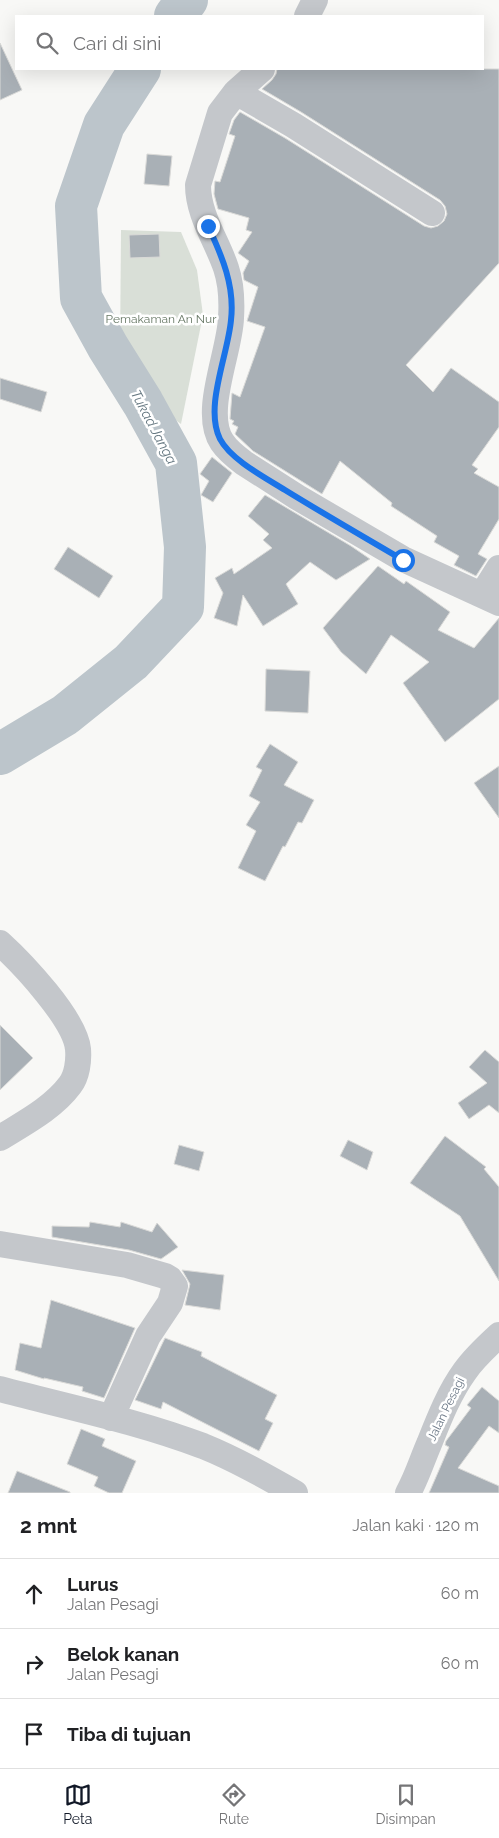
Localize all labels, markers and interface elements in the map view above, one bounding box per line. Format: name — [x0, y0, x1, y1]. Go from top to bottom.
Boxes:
search box — [15, 15, 484, 70]
icon: search — [33, 29, 61, 57]
text: Cari di sini — [73, 32, 161, 54]
route end — [197, 215, 220, 238]
park label: Pemakaman An Nur — [106, 312, 217, 326]
water label: Tukad Janga — [128, 387, 180, 467]
route start — [392, 549, 415, 572]
street label: Jalan Pesagi — [425, 1375, 467, 1443]
text: 2 mnt — [20, 1513, 77, 1538]
text: Jalan kaki · 120 m — [352, 1516, 479, 1535]
text: Lurus — [67, 1573, 118, 1595]
icon: ahead — [20, 1580, 48, 1608]
text: 60 m — [441, 1584, 479, 1603]
text: Jalan Pesagi — [67, 1595, 159, 1614]
text: Belok kanan — [67, 1643, 179, 1665]
icon: right — [20, 1650, 48, 1678]
text: 60 m — [441, 1654, 479, 1673]
text: Jalan Pesagi — [67, 1665, 159, 1684]
icon: arrive — [20, 1720, 48, 1748]
text: Tiba di tujuan — [67, 1723, 191, 1745]
tab: Peta — [63, 1781, 92, 1827]
tab: Rute — [219, 1781, 249, 1827]
tab: Disimpan — [376, 1781, 436, 1827]

